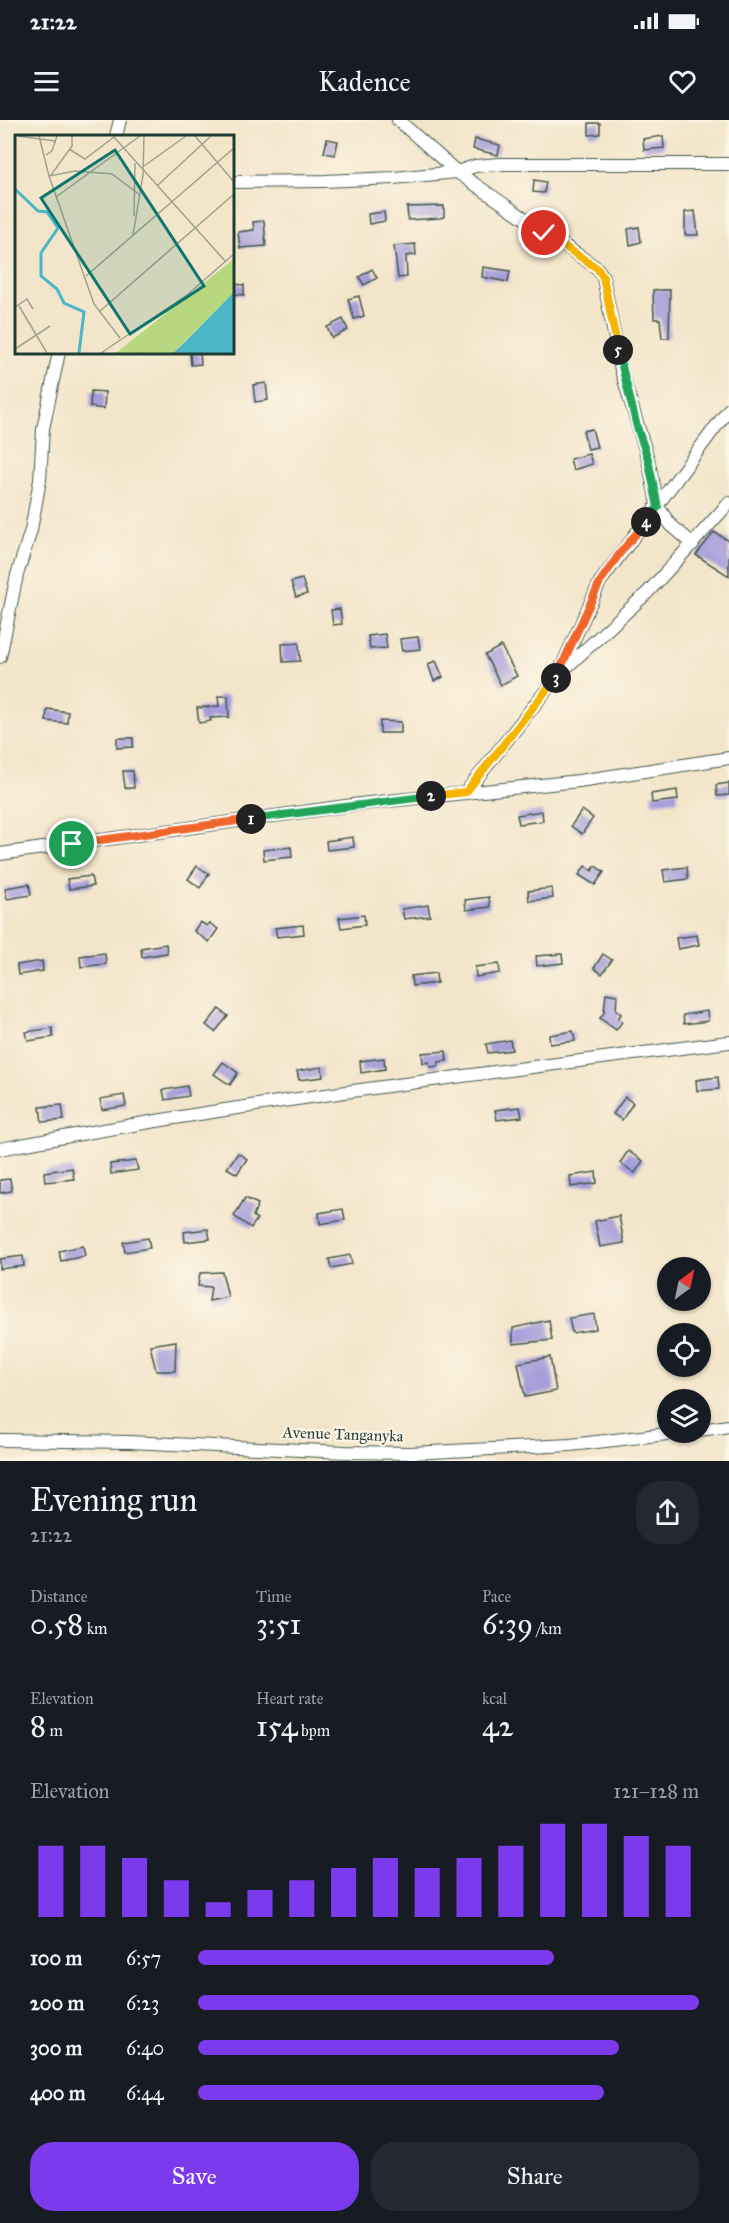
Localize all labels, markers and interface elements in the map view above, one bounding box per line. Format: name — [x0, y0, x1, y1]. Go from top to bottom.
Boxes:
text: 21:22 — [30, 8, 77, 35]
icon: menu — [30, 65, 63, 98]
text: Kadence — [318, 65, 411, 98]
icon: heart — [666, 65, 699, 98]
inset map — [15, 135, 234, 354]
pin — [518, 207, 569, 258]
icon: check — [527, 216, 560, 249]
pin: 5 — [603, 335, 633, 365]
text: 5 — [614, 340, 622, 359]
pin: 4 — [631, 507, 661, 537]
text: 4 — [642, 512, 650, 531]
pin: 3 — [541, 663, 571, 693]
text: 3 — [553, 668, 559, 687]
pin: 2 — [416, 781, 446, 811]
text: 2 — [427, 786, 435, 805]
pin: 1 — [236, 804, 266, 834]
text: 1 — [248, 809, 254, 828]
pin — [46, 818, 97, 869]
icon: arrive — [55, 827, 88, 860]
north arrow — [657, 1257, 711, 1311]
map controls — [657, 1257, 711, 1443]
button: locate — [657, 1323, 711, 1377]
button: layers — [657, 1389, 711, 1443]
street label: Avenue Tanganyka — [281, 1422, 404, 1447]
text: Evening run — [30, 1480, 197, 1520]
button: share — [636, 1481, 699, 1544]
text: 21:22 — [30, 1523, 72, 1547]
text: Distance — [30, 1587, 87, 1606]
text: Time — [256, 1587, 291, 1606]
text: Pace — [482, 1587, 511, 1606]
text: 0.58 — [30, 1606, 83, 1642]
text: 3:51 — [256, 1606, 301, 1642]
text: 6:39 — [482, 1606, 533, 1642]
text: km — [83, 1619, 108, 1638]
text: /km — [533, 1619, 562, 1638]
text: Elevation — [30, 1689, 94, 1708]
text: Heart rate — [256, 1689, 323, 1708]
text: kcal — [482, 1689, 507, 1708]
text: 8 — [30, 1708, 46, 1744]
text: 154 — [256, 1708, 298, 1744]
text: 42 — [482, 1708, 514, 1744]
text: m — [46, 1721, 63, 1740]
text: bpm — [298, 1721, 330, 1740]
text: Elevation — [30, 1779, 109, 1803]
text: 121–128 m — [613, 1779, 699, 1803]
text: 100 m — [30, 1946, 82, 1970]
text: 6:57 — [126, 1946, 161, 1970]
text: 200 m — [30, 1991, 84, 2015]
text: 6:23 — [126, 1991, 159, 2015]
text: 300 m — [30, 2036, 82, 2060]
text: 6:40 — [126, 2036, 164, 2060]
text: 400 m — [30, 2081, 86, 2105]
text: 6:44 — [126, 2081, 164, 2105]
button: Save — [30, 2142, 359, 2211]
button: Share — [371, 2142, 699, 2211]

